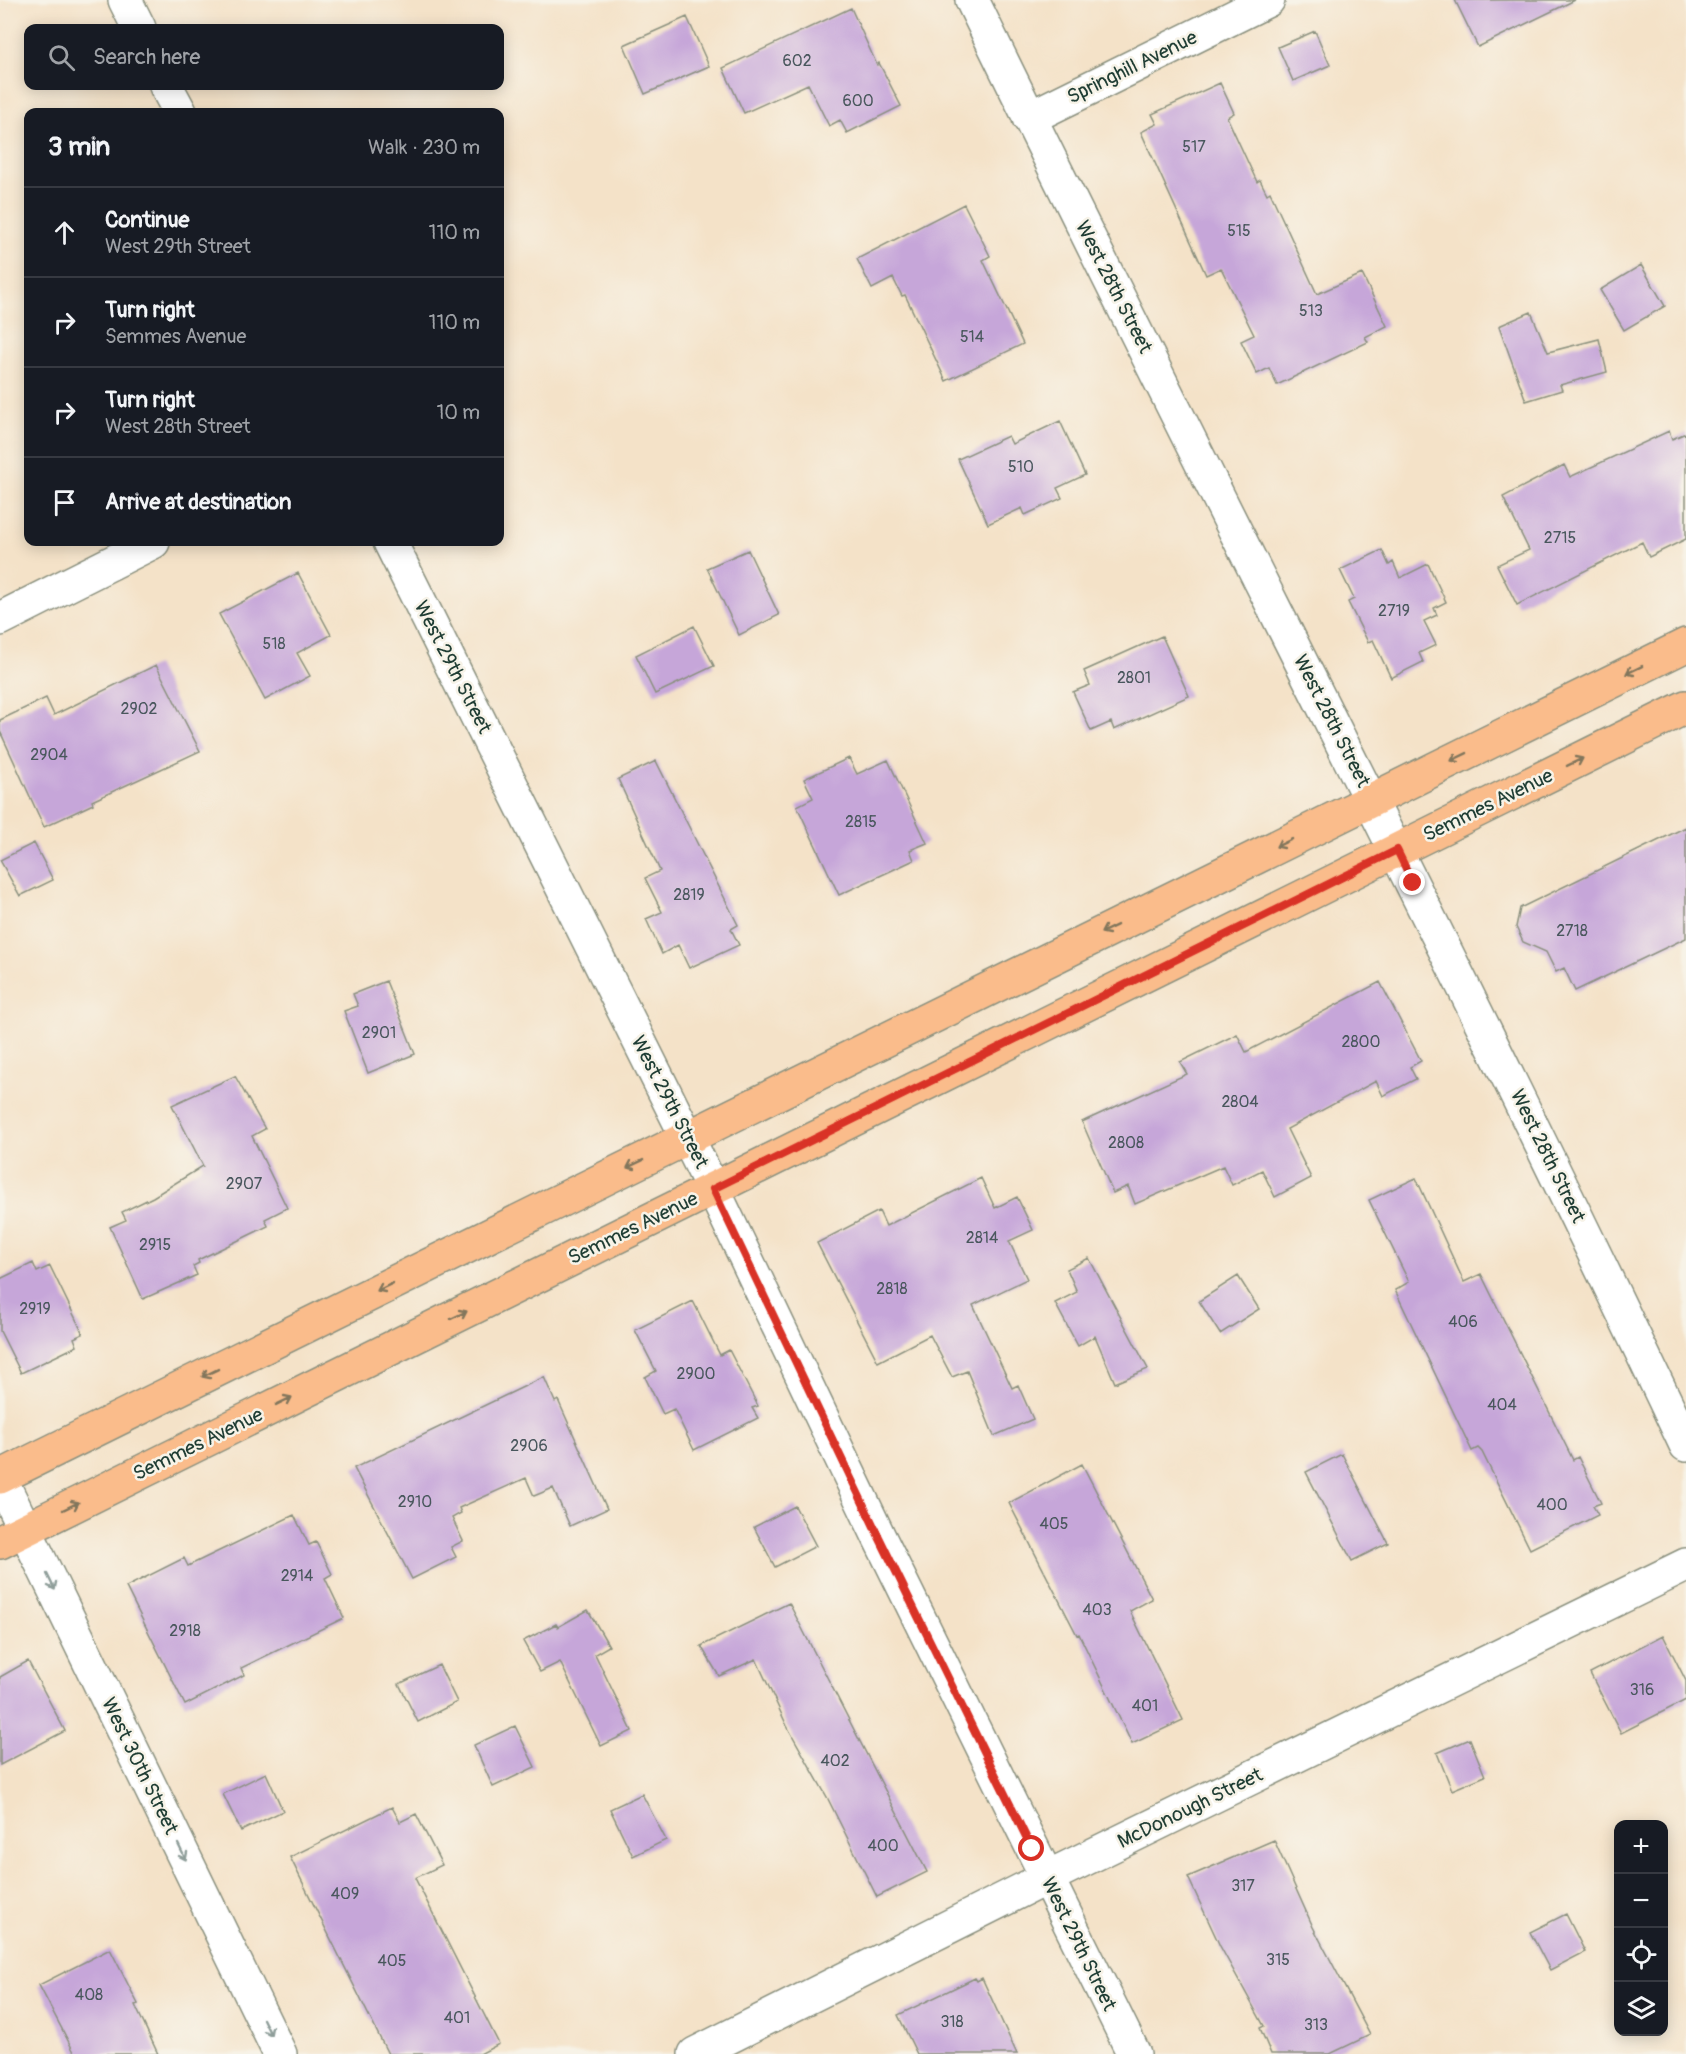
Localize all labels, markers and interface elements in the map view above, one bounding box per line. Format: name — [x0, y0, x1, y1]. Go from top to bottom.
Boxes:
search box — [24, 24, 504, 90]
street label: Springhill Avenue — [1063, 25, 1201, 109]
icon: search — [45, 41, 78, 74]
text: Search here — [93, 43, 200, 71]
house number: 602 — [782, 51, 812, 71]
house number: 600 — [842, 91, 874, 111]
text: 3 min — [48, 131, 110, 163]
text: Walk · 230 m — [368, 135, 480, 160]
house number: 517 — [1182, 137, 1206, 157]
text: Continue — [105, 206, 189, 234]
icon: ahead — [48, 216, 81, 249]
street label: West 28th Street — [1070, 216, 1159, 358]
text: 110 m — [429, 220, 480, 245]
house number: 515 — [1227, 221, 1251, 241]
text: West 29th Street — [105, 234, 251, 259]
text: Turn right — [105, 296, 195, 324]
house number: 513 — [1299, 301, 1323, 321]
icon: right — [48, 306, 81, 339]
text: 110 m — [429, 310, 480, 335]
text: Semmes Avenue — [105, 324, 246, 349]
house number: 514 — [960, 327, 984, 347]
text: Turn right — [105, 386, 195, 414]
icon: right — [48, 396, 81, 429]
text: 10 m — [436, 400, 480, 425]
text: West 28th Street — [105, 414, 251, 439]
house number: 510 — [1008, 457, 1034, 477]
icon: arrive — [48, 486, 81, 519]
text: Arrive at destination — [105, 488, 291, 516]
house number: 2715 — [1544, 528, 1576, 548]
street label: West 29th Street — [409, 596, 498, 738]
house number: 2719 — [1378, 601, 1410, 621]
house number: 518 — [263, 634, 286, 654]
street label: West 28th Street — [1288, 650, 1377, 792]
one-way arrow — [1625, 665, 1643, 677]
house number: 2801 — [1117, 668, 1151, 688]
house number: 2902 — [120, 699, 158, 719]
house number: 2904 — [30, 745, 68, 765]
one-way arrow — [1450, 751, 1468, 763]
one-way arrow — [1565, 756, 1583, 767]
street label: Semmes Avenue — [1419, 763, 1557, 847]
house number: 2815 — [845, 812, 877, 832]
one-way arrow — [1275, 838, 1293, 849]
route end — [1399, 869, 1425, 895]
house number: 2819 — [673, 885, 705, 905]
house number: 2718 — [1556, 921, 1588, 941]
one-way arrow — [1100, 924, 1118, 936]
house number: 2901 — [362, 1023, 396, 1043]
street label: West 29th Street — [626, 1031, 715, 1173]
house number: 2800 — [1342, 1032, 1380, 1052]
street label: West 28th Street — [1505, 1085, 1592, 1228]
house number: 2804 — [1221, 1092, 1259, 1112]
house number: 2808 — [1108, 1133, 1144, 1153]
one-way arrow — [626, 1158, 644, 1170]
house number: 2907 — [226, 1174, 263, 1194]
street label: Semmes Avenue — [564, 1186, 702, 1270]
house number: 2814 — [966, 1228, 998, 1248]
house number: 2915 — [139, 1235, 171, 1255]
house number: 2818 — [876, 1279, 908, 1299]
one-way arrow — [376, 1282, 394, 1293]
house number: 2919 — [19, 1299, 51, 1319]
one-way arrow — [449, 1309, 467, 1320]
house number: 406 — [1448, 1312, 1478, 1332]
house number: 2900 — [676, 1364, 716, 1384]
one-way arrow — [201, 1368, 219, 1380]
one-way arrow — [274, 1395, 292, 1407]
house number: 404 — [1487, 1395, 1517, 1415]
street label: Semmes Avenue — [129, 1402, 267, 1486]
house number: 2906 — [510, 1436, 548, 1456]
house number: 2910 — [398, 1492, 432, 1512]
house number: 400 — [1536, 1495, 1568, 1515]
one-way arrow — [62, 1500, 80, 1512]
house number: 405 — [1040, 1514, 1068, 1534]
house number: 2914 — [281, 1566, 313, 1586]
one-way arrow — [46, 1572, 58, 1590]
house number: 403 — [1082, 1600, 1112, 1620]
house number: 2918 — [169, 1621, 201, 1641]
house number: 316 — [1630, 1680, 1654, 1700]
street label: West 30th Street — [96, 1694, 184, 1839]
house number: 401 — [1132, 1696, 1158, 1716]
house number: 402 — [820, 1751, 850, 1771]
street label: McDonough Street — [1113, 1762, 1267, 1854]
map controls — [1614, 1820, 1668, 2036]
button: + — [1614, 1820, 1668, 1874]
route start — [1018, 1835, 1044, 1861]
house number: 400 — [867, 1836, 899, 1856]
one-way arrow — [176, 1842, 188, 1860]
street label: West 29th Street — [1036, 1873, 1123, 2016]
button: − — [1614, 1874, 1668, 1928]
house number: 317 — [1231, 1876, 1255, 1896]
house number: 409 — [331, 1884, 359, 1904]
button: locate — [1614, 1928, 1668, 1982]
house number: 315 — [1266, 1950, 1290, 1970]
house number: 405 — [378, 1951, 406, 1971]
button: layers — [1614, 1982, 1668, 2036]
house number: 408 — [75, 1985, 103, 2005]
house number: 401 — [444, 2008, 470, 2028]
house number: 318 — [940, 2012, 964, 2032]
house number: 313 — [1304, 2015, 1328, 2035]
one-way arrow — [262, 2018, 274, 2036]

